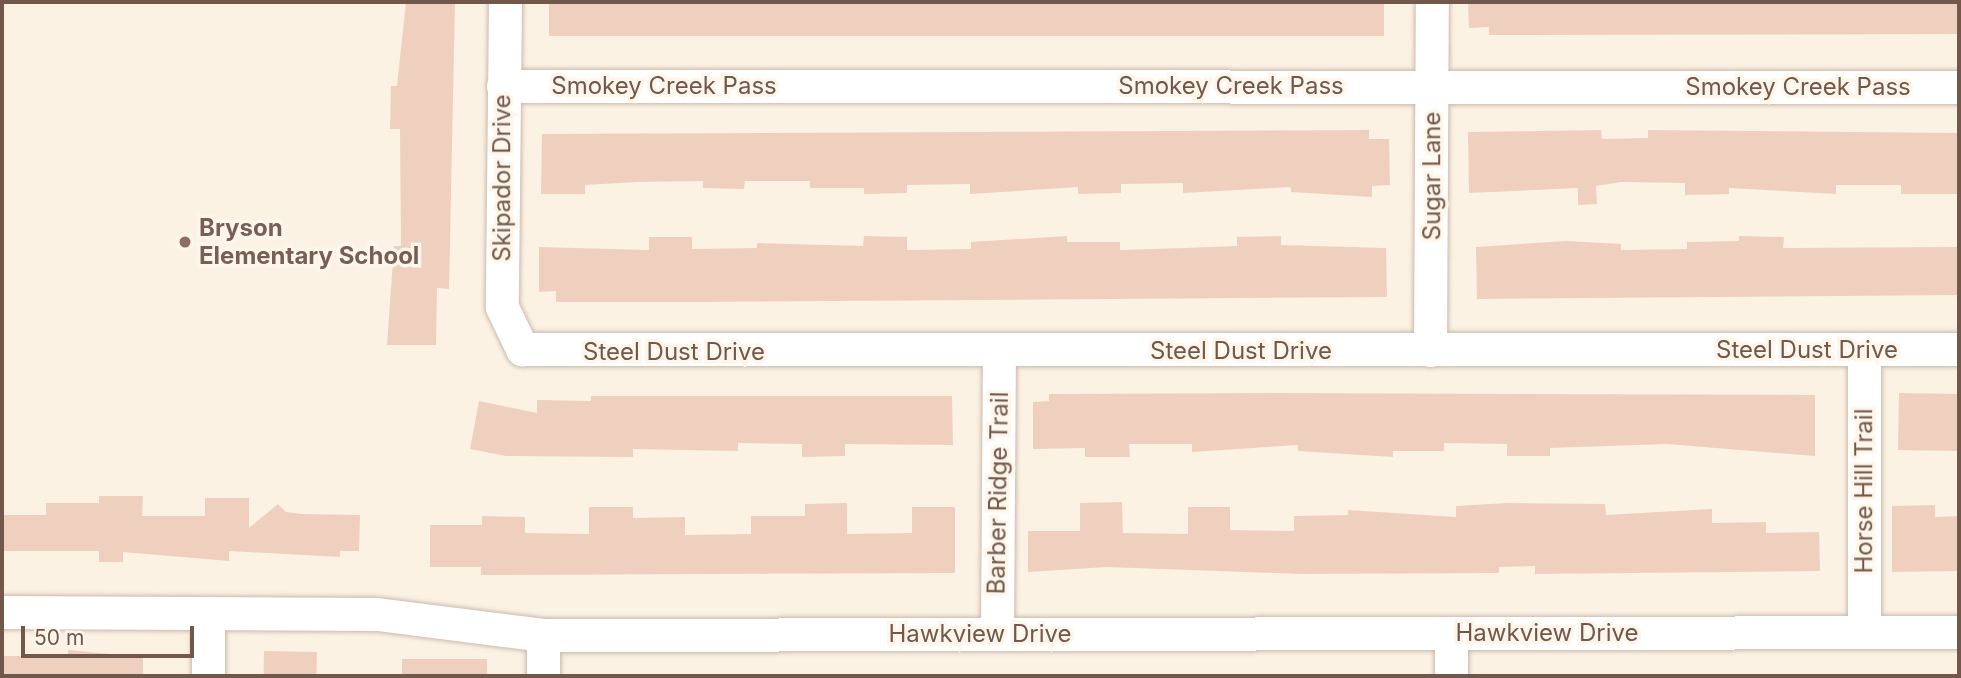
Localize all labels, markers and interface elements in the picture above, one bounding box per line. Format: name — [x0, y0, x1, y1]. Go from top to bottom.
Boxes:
street label: Smokey Creek Pass — [551, 72, 777, 100]
street label: Smokey Creek Pass — [1118, 72, 1344, 100]
street label: Smokey Creek Pass — [1685, 73, 1911, 101]
street label: Skipador Drive — [488, 94, 516, 262]
street label: Sugar Lane — [1418, 112, 1446, 240]
place label: Bryson Elementary School — [199, 214, 419, 270]
marker: Bryson Elementary School — [177, 234, 193, 250]
street label: Steel Dust Drive — [1716, 336, 1898, 364]
street label: Steel Dust Drive — [1150, 337, 1332, 365]
street label: Steel Dust Drive — [583, 338, 765, 366]
street label: Barber Ridge Trail — [982, 391, 1014, 595]
street label: Horse Hill Trail — [1850, 409, 1878, 573]
scale bar — [24, 612, 198, 656]
street label: Hawkview Drive — [1456, 619, 1638, 647]
street label: Hawkview Drive — [889, 620, 1071, 648]
text: 50 m — [34, 625, 84, 650]

